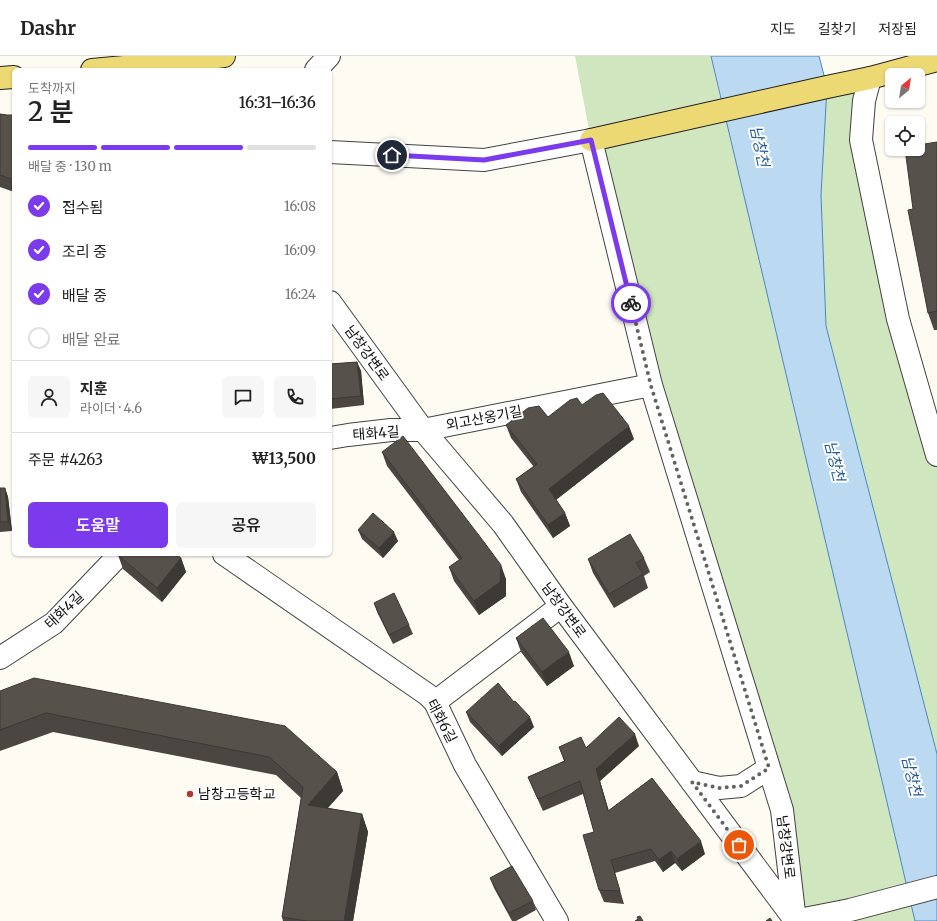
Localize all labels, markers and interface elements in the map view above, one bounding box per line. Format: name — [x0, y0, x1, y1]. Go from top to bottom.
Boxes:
text: Dashr — [20, 16, 76, 40]
text: 지도 — [770, 20, 796, 38]
text: 길찾기 — [818, 20, 856, 38]
text: 저장됨 — [878, 20, 917, 38]
north arrow — [885, 68, 925, 108]
map controls — [885, 68, 925, 156]
text: 도착까지 — [28, 80, 76, 97]
text: 16:31–16:36 — [239, 93, 316, 112]
text: 2 분 — [28, 95, 73, 128]
button: locate — [885, 116, 925, 156]
water label: 남창천 — [746, 124, 774, 170]
pin — [375, 138, 409, 172]
icon: home — [381, 144, 403, 166]
text: 배달 중 · 130 m — [28, 158, 112, 175]
icon: check — [28, 195, 50, 217]
text: 접수됨 — [62, 198, 103, 217]
text: 16:08 — [284, 198, 316, 215]
icon: check — [28, 239, 50, 261]
text: 조리 중 — [62, 242, 107, 261]
text: 16:09 — [284, 242, 316, 259]
icon: check — [28, 283, 50, 305]
courier — [611, 283, 651, 323]
text: 배달 중 — [62, 286, 107, 305]
text: 16:24 — [285, 286, 316, 303]
icon: bike — [620, 292, 642, 314]
street label: 남창강변로 — [341, 322, 393, 384]
text: 배달 완료 — [62, 330, 121, 349]
button: person — [28, 376, 70, 418]
button: chat — [222, 376, 264, 418]
button: phone — [274, 376, 316, 418]
text: 지훈 — [80, 379, 108, 398]
text: 라이더 · 4.6 — [80, 400, 142, 417]
street label: 외고산옹기길 — [444, 402, 524, 434]
street label: 태화4길 — [352, 422, 400, 444]
water label: 남창천 — [821, 439, 850, 486]
text: ₩13,500 — [252, 449, 316, 468]
text: 주문 #4263 — [28, 450, 103, 469]
button: 도움말 — [28, 502, 168, 548]
button: 공유 — [176, 502, 316, 548]
street label: 남창강변로 — [538, 579, 590, 641]
street label: 태화4길 — [41, 587, 87, 633]
street label: 태화6길 — [423, 696, 461, 746]
water label: 남창천 — [898, 754, 927, 801]
place label: 남창고등학교 — [198, 785, 275, 803]
marker: 남창고등학교 — [185, 789, 195, 799]
street label: 남창강변로 — [773, 814, 799, 880]
pin — [722, 828, 756, 862]
icon: bag — [728, 834, 750, 856]

